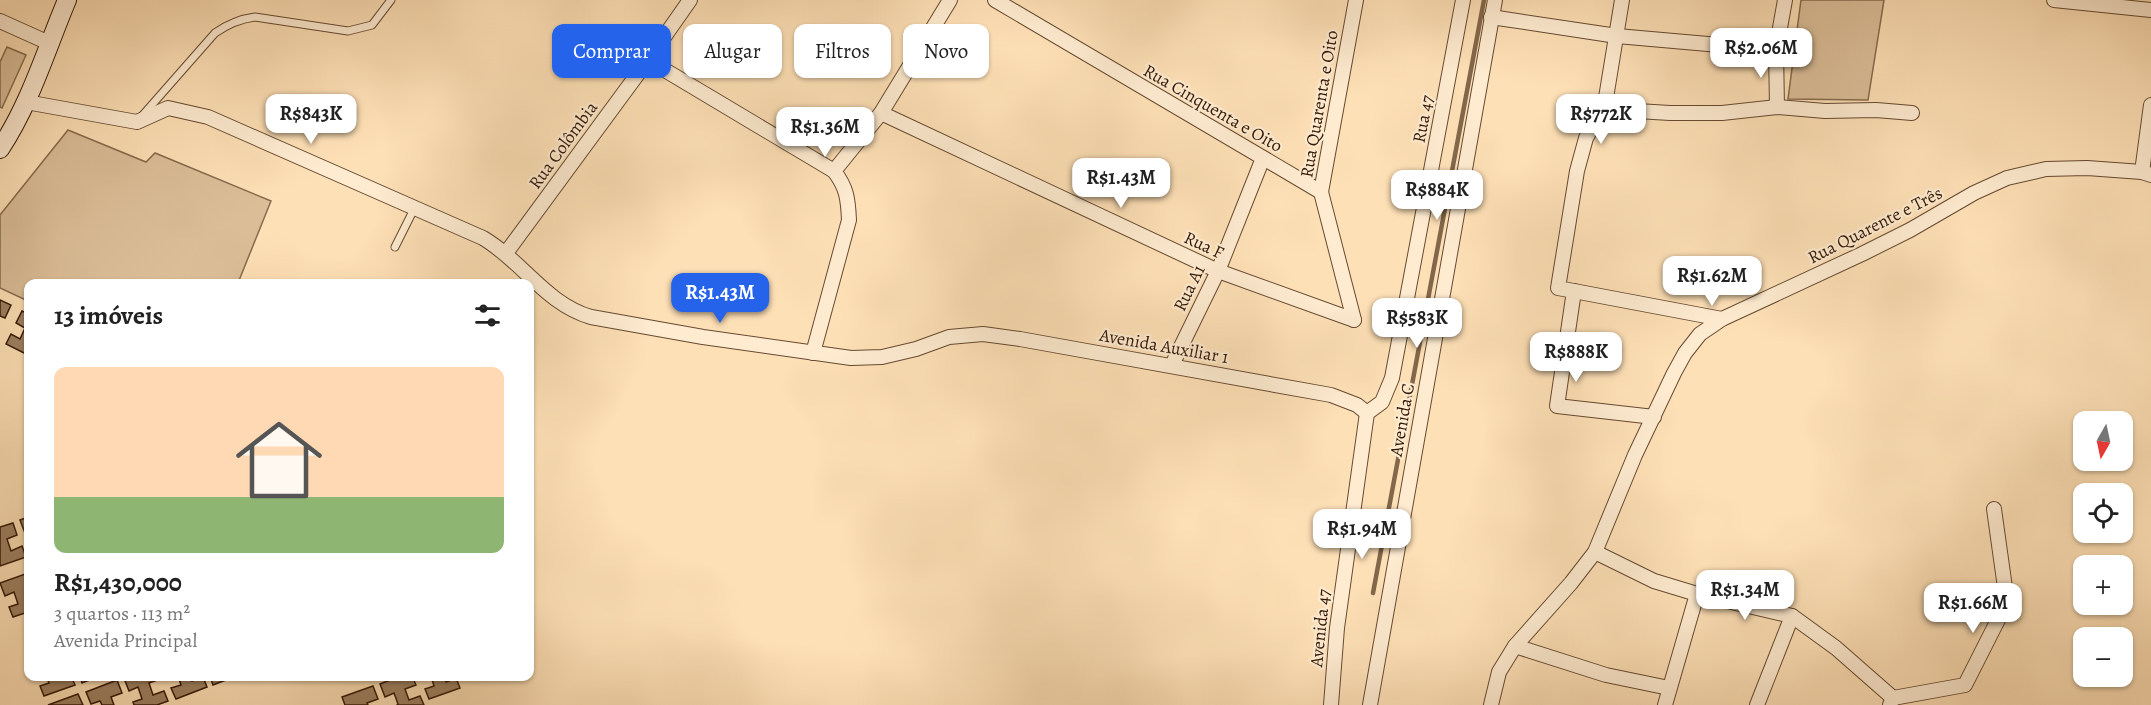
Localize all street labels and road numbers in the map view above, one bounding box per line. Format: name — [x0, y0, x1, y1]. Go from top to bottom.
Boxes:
street label: Rua Quarenta e Oito — [1294, 28, 1344, 180]
street label: Rua Cinquenta e Oito — [1139, 58, 1287, 158]
street label: Rua 47 — [1407, 93, 1439, 145]
street label: Rua Colômbia — [523, 96, 603, 194]
street label: Rua Quarente e Três — [1804, 181, 1946, 269]
street label: Rua F — [1180, 225, 1228, 265]
street label: Rua A1 — [1168, 261, 1210, 315]
street label: Avenida Auxiliar 1 — [1097, 323, 1230, 369]
street label: Avenida C — [1384, 382, 1420, 459]
street label: Avenida 47 — [1304, 587, 1336, 669]

